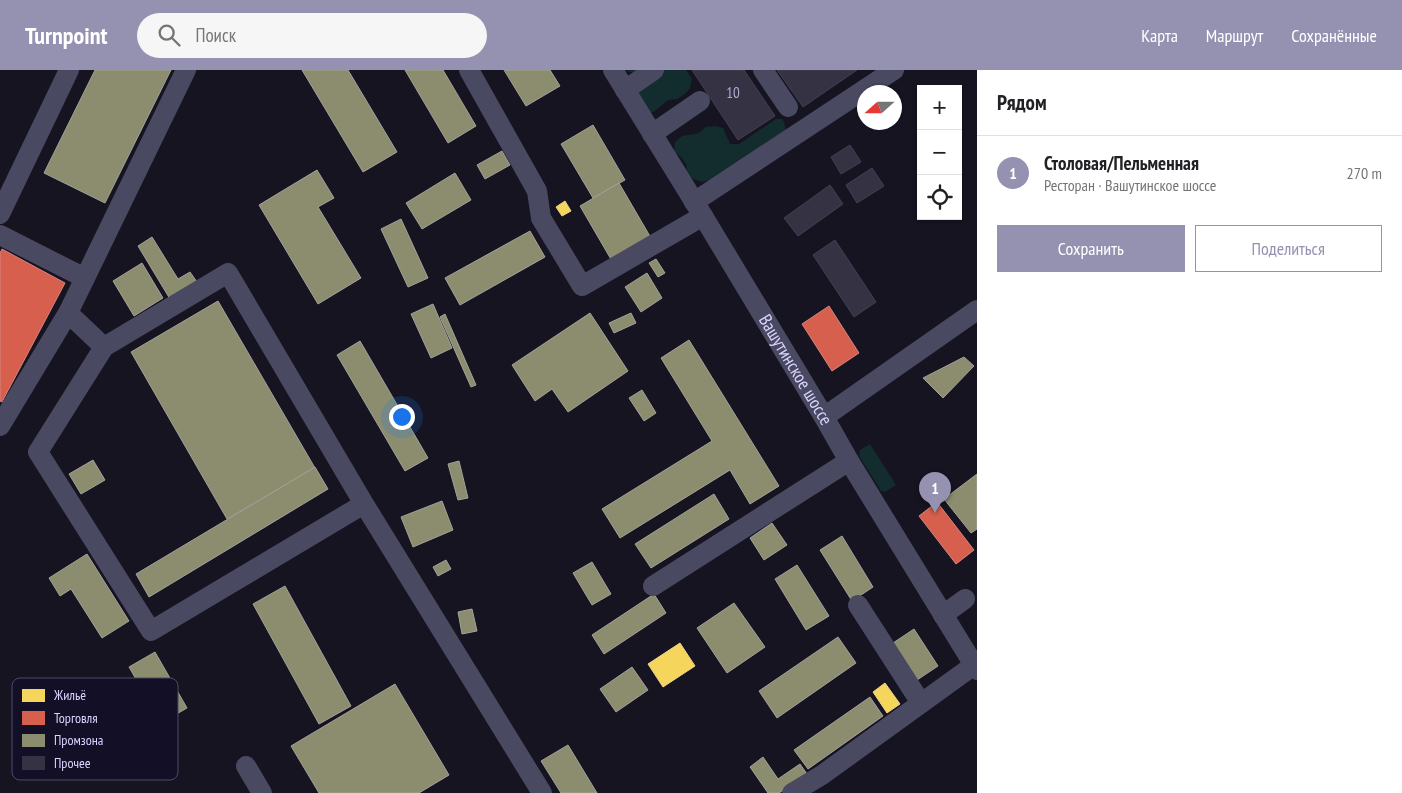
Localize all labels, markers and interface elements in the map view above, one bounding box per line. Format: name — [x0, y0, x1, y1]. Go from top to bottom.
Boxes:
search box — [137, 13, 487, 58]
text: Turnpoint — [25, 20, 107, 51]
icon: search — [155, 21, 183, 49]
text: Поиск — [195, 23, 236, 47]
text: Карта — [1141, 24, 1178, 47]
text: Маршрут — [1206, 24, 1263, 47]
text: Сохранённые — [1291, 24, 1377, 47]
house number: 10 — [726, 83, 740, 102]
north arrow — [857, 85, 902, 130]
map controls — [917, 85, 962, 220]
button: + — [917, 85, 962, 130]
text: Рядом — [997, 89, 1047, 116]
button: − — [917, 130, 962, 175]
text: Столовая/Пельменная — [1044, 151, 1199, 175]
text: 1 — [1009, 163, 1017, 183]
text: 270 m — [1347, 163, 1382, 183]
button: locate — [917, 175, 962, 220]
text: Ресторан · Вашутинское шоссе — [1044, 175, 1216, 195]
button: Сохранить — [997, 225, 1185, 272]
button: Поделиться — [1195, 225, 1382, 272]
street label: Вашутинское шоссе — [754, 310, 838, 429]
your location — [389, 404, 415, 430]
pin: 1 — [919, 472, 951, 513]
legend — [12, 678, 178, 780]
text: Жильё — [53, 686, 86, 704]
text: Торговля — [54, 709, 98, 727]
text: Промзона — [54, 731, 103, 749]
text: Прочее — [54, 754, 91, 772]

